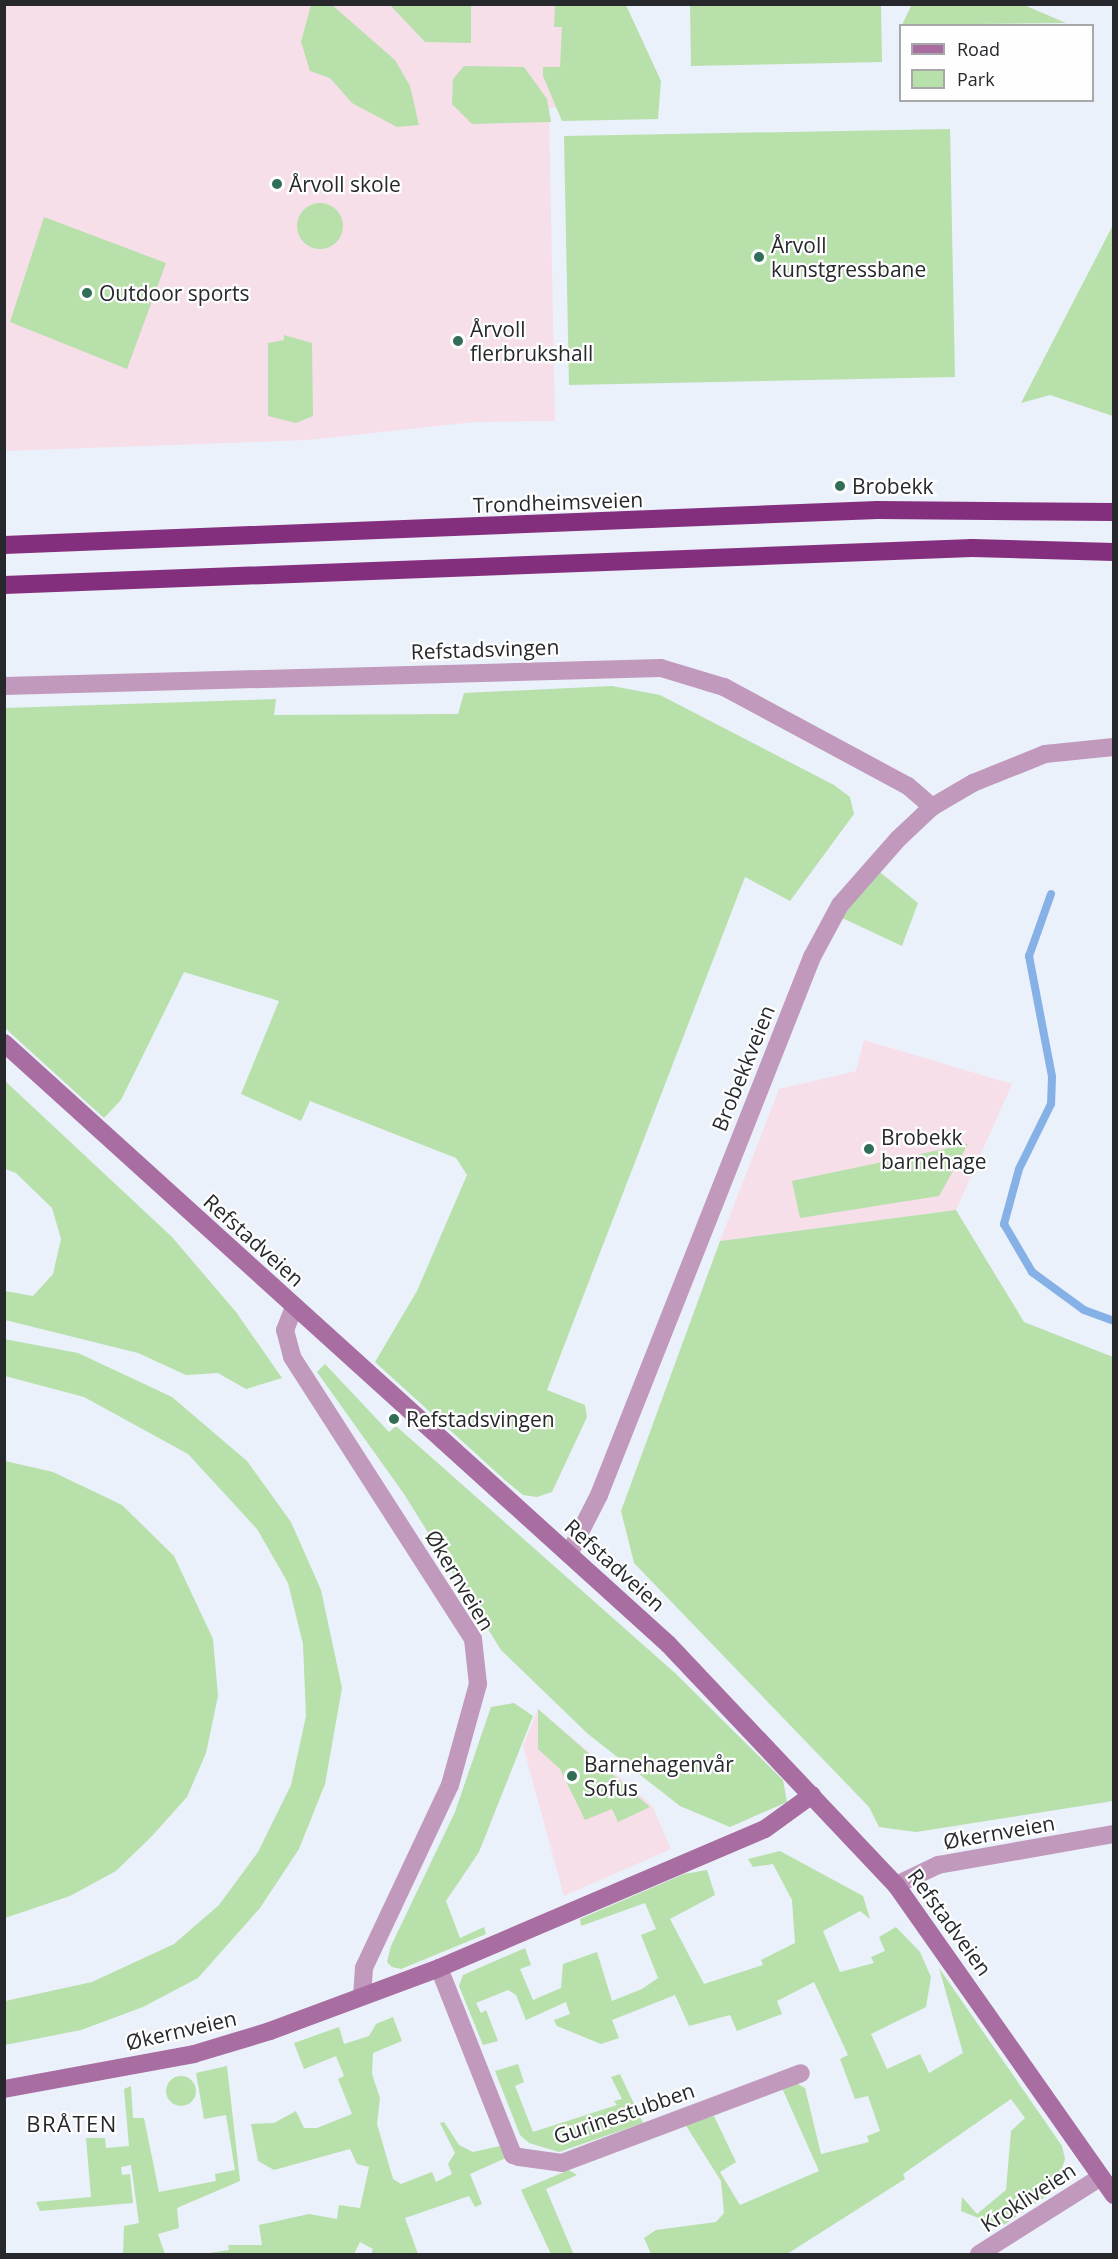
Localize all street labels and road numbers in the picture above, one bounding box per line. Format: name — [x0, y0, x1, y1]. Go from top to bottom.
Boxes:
street label: Trondheimsveien — [473, 486, 643, 518]
street label: Refstadsvingen — [410, 634, 560, 664]
street label: Brobekkveien — [706, 1001, 780, 1135]
street label: Refstadveien — [199, 1188, 309, 1292]
street label: Refstadveien — [560, 1513, 670, 1617]
street label: Økernveien — [420, 1525, 500, 1635]
street label: Økernveien — [941, 1810, 1057, 1854]
street label: Refstadveien — [903, 1864, 997, 1980]
street label: Økernveien — [123, 2005, 239, 2055]
street label: Gurinestubben — [550, 2077, 698, 2149]
street label: Krokliveien — [976, 2157, 1080, 2237]

